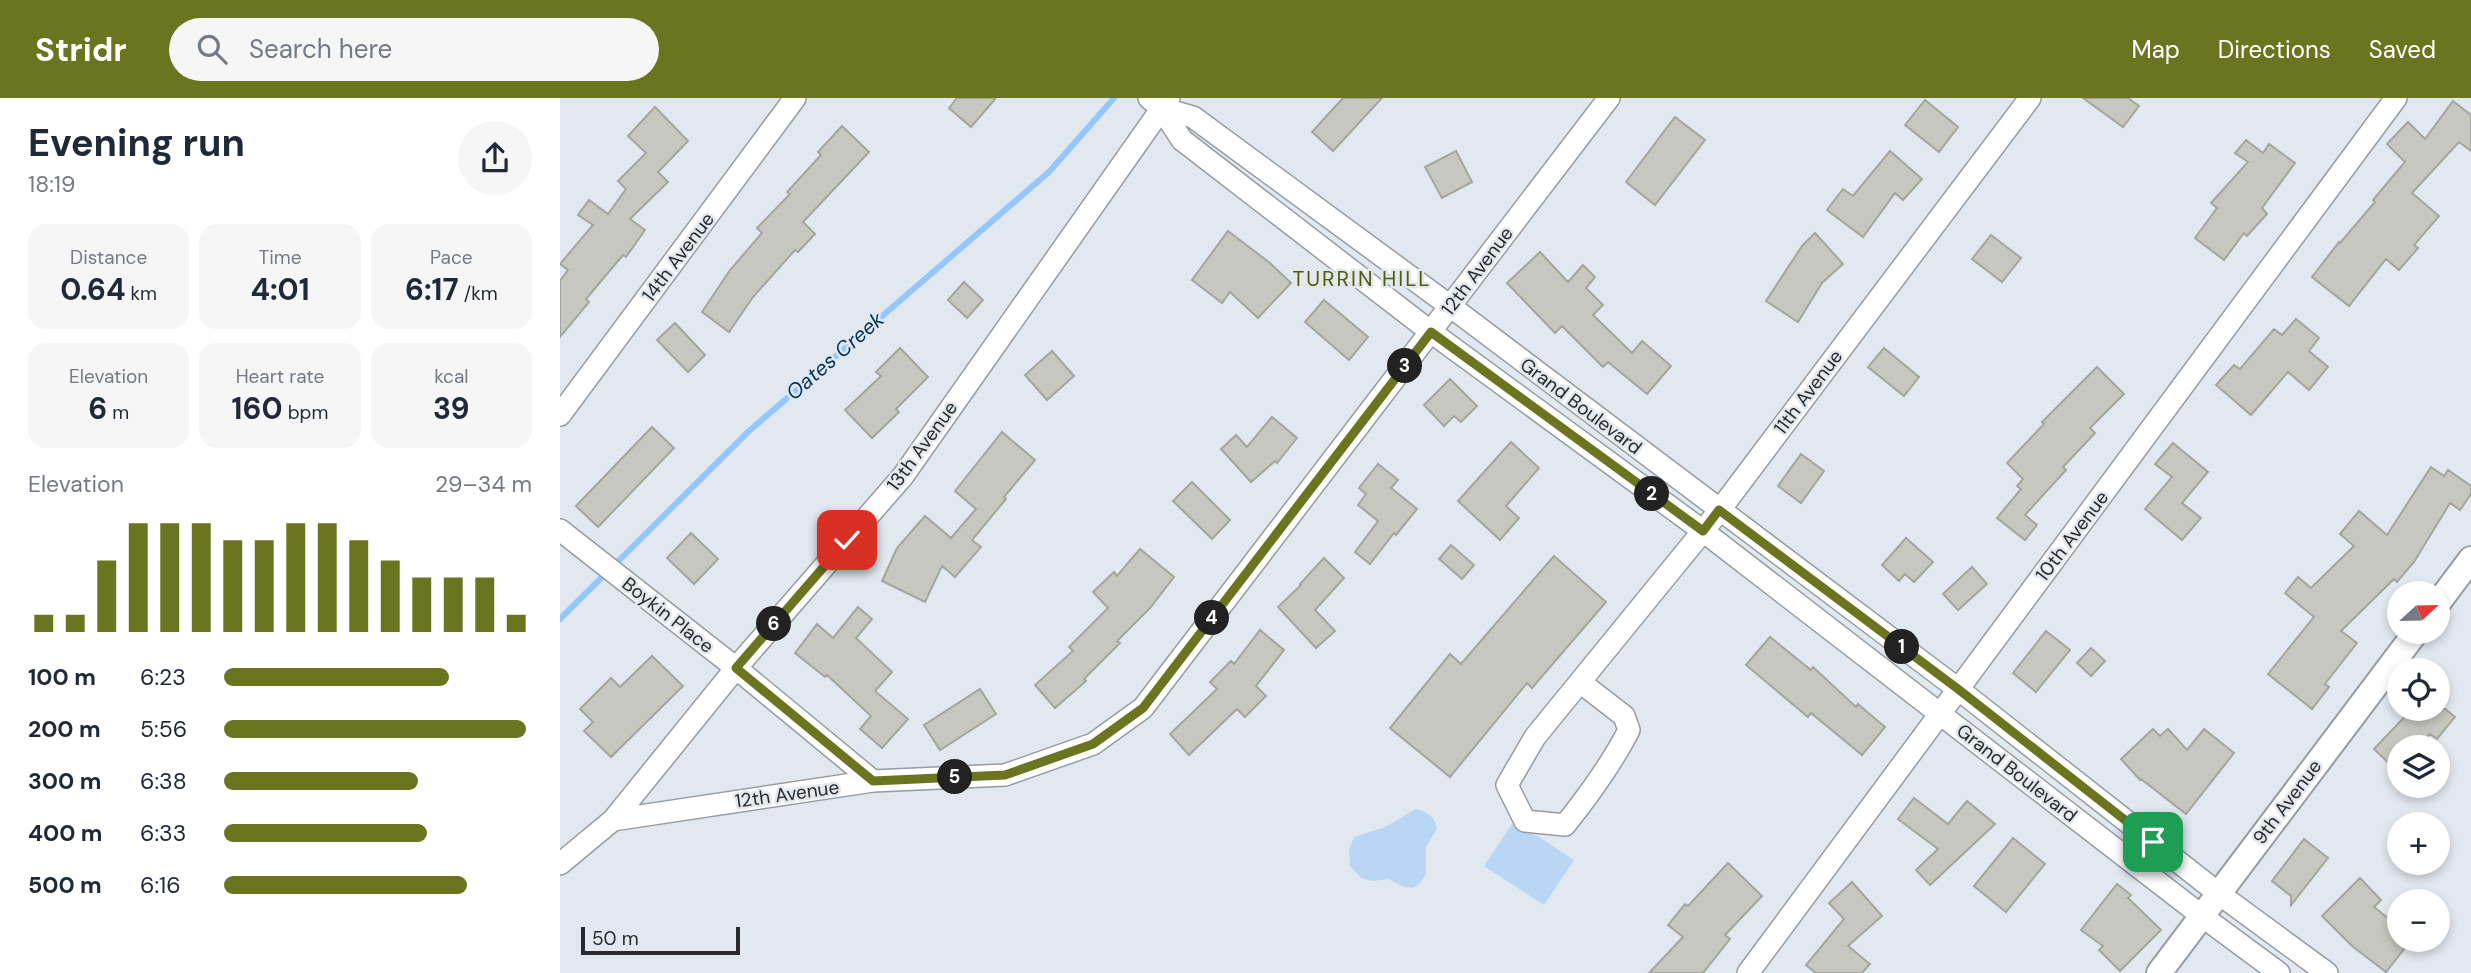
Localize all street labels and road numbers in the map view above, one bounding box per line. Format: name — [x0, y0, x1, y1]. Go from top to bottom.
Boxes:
street label: 14th Avenue — [636, 207, 720, 307]
street label: 12th Avenue — [1435, 222, 1519, 320]
street label: 11th Avenue — [1768, 345, 1848, 439]
street label: Grand Boulevard — [1515, 352, 1647, 460]
street label: 13th Avenue — [881, 396, 963, 496]
street label: 10th Avenue — [2030, 486, 2114, 586]
street label: Boykin Place — [617, 571, 719, 659]
street label: Grand Boulevard — [1952, 718, 2082, 828]
street label: 9th Avenue — [2247, 755, 2327, 849]
street label: 12th Avenue — [733, 774, 841, 814]

